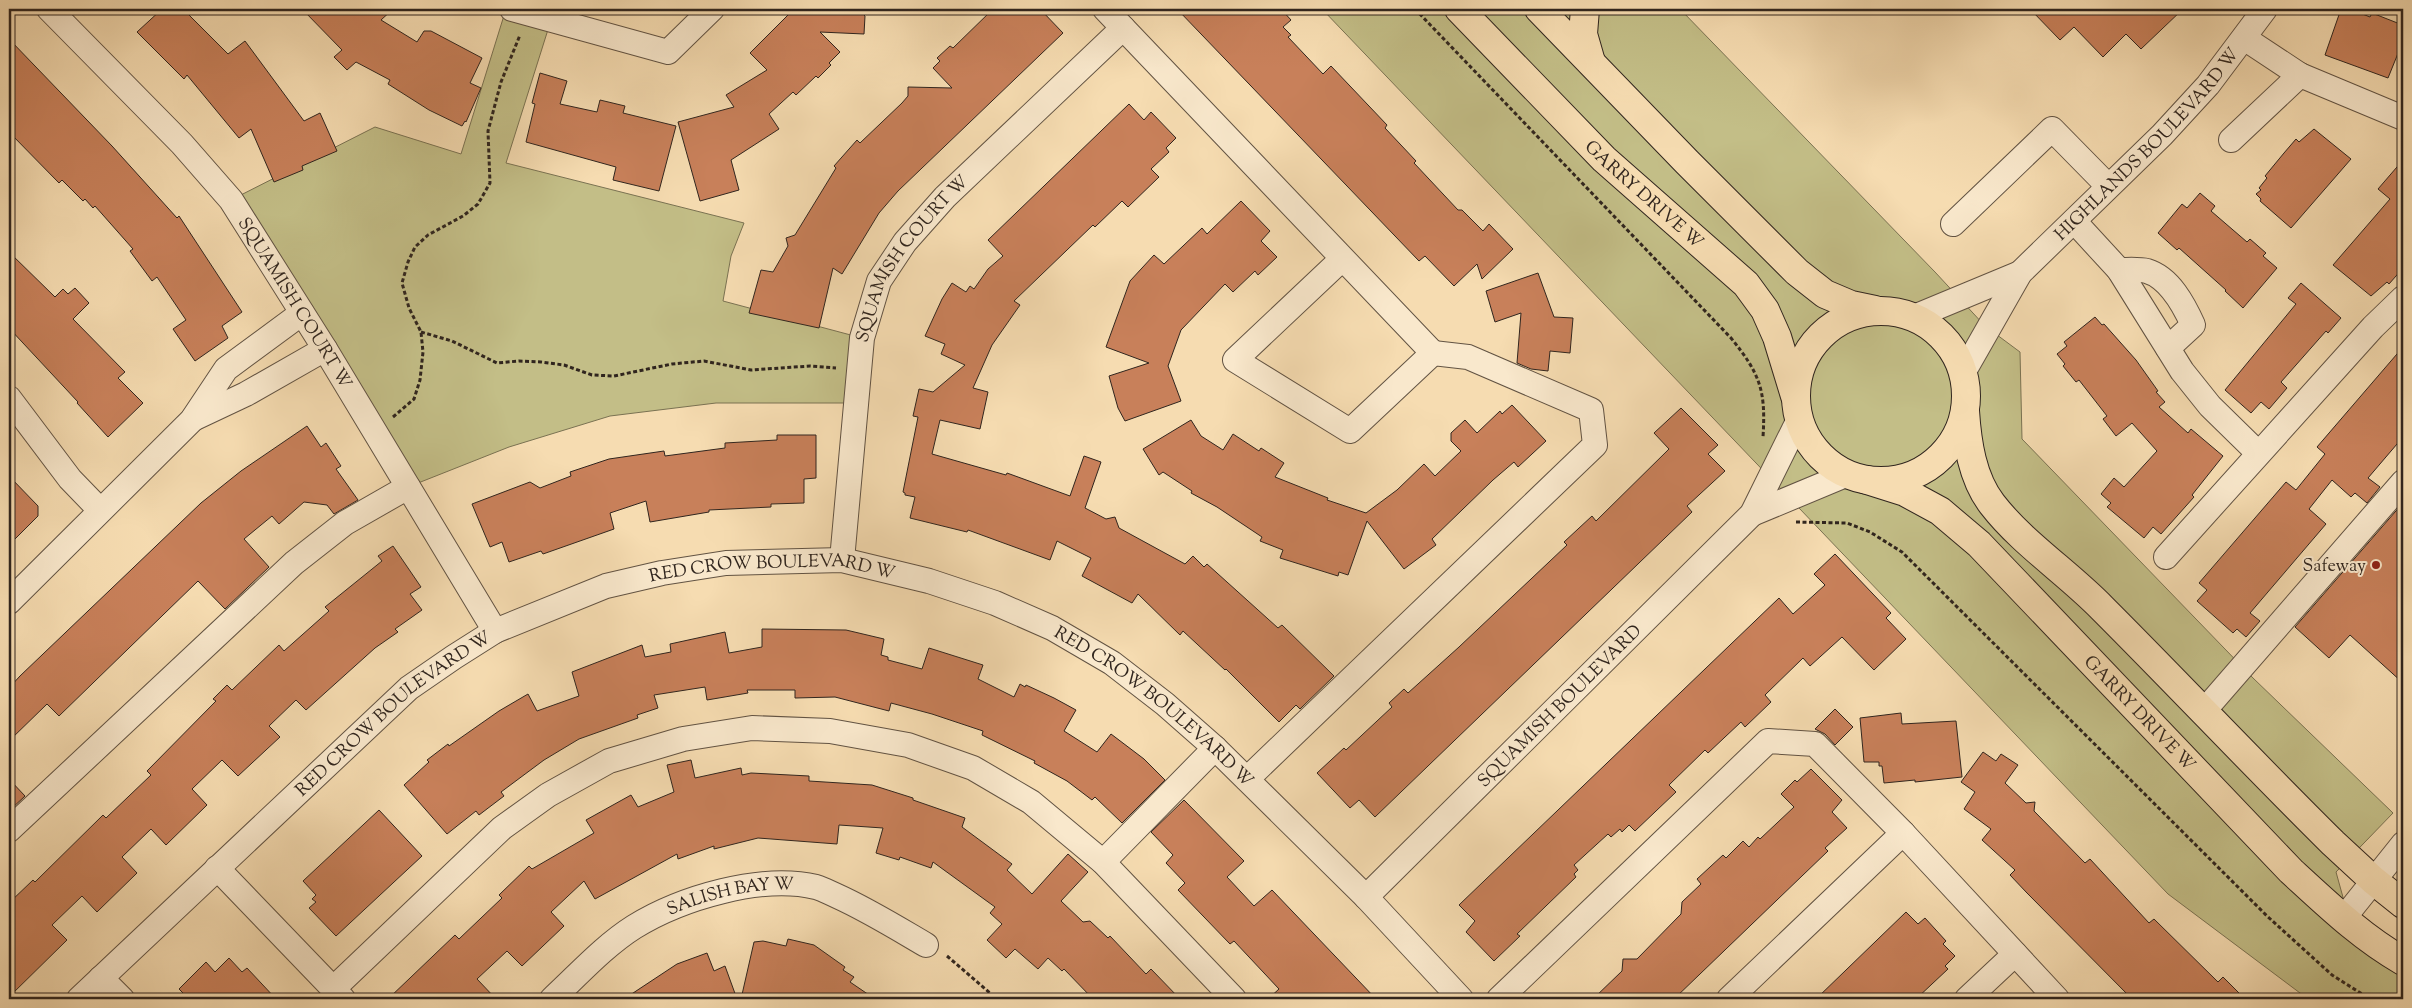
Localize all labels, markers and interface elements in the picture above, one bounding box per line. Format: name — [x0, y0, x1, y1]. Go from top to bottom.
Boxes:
street label: HIGHLANDS BOULEVARD W — [2049, 43, 2247, 248]
street label: GARRY DRIVE W — [1578, 135, 1708, 256]
street label: SQUAMISH COURT W — [850, 170, 975, 346]
street label: SQUAMISH COURT W — [230, 213, 357, 394]
street label: RED CROW BOULEVARD W — [647, 549, 898, 591]
place label: Safeway — [2303, 554, 2366, 580]
marker: Safeway — [2370, 559, 2382, 571]
street label: SQUAMISH BOULEVARD — [1472, 619, 1649, 794]
street label: RED CROW BOULEVARD W — [1049, 621, 1258, 794]
street label: RED CROW BOULEVARD W — [290, 626, 497, 804]
street label: GARRY DRIVE W — [2077, 650, 2200, 778]
street label: SALISH BAY W — [663, 872, 794, 923]

